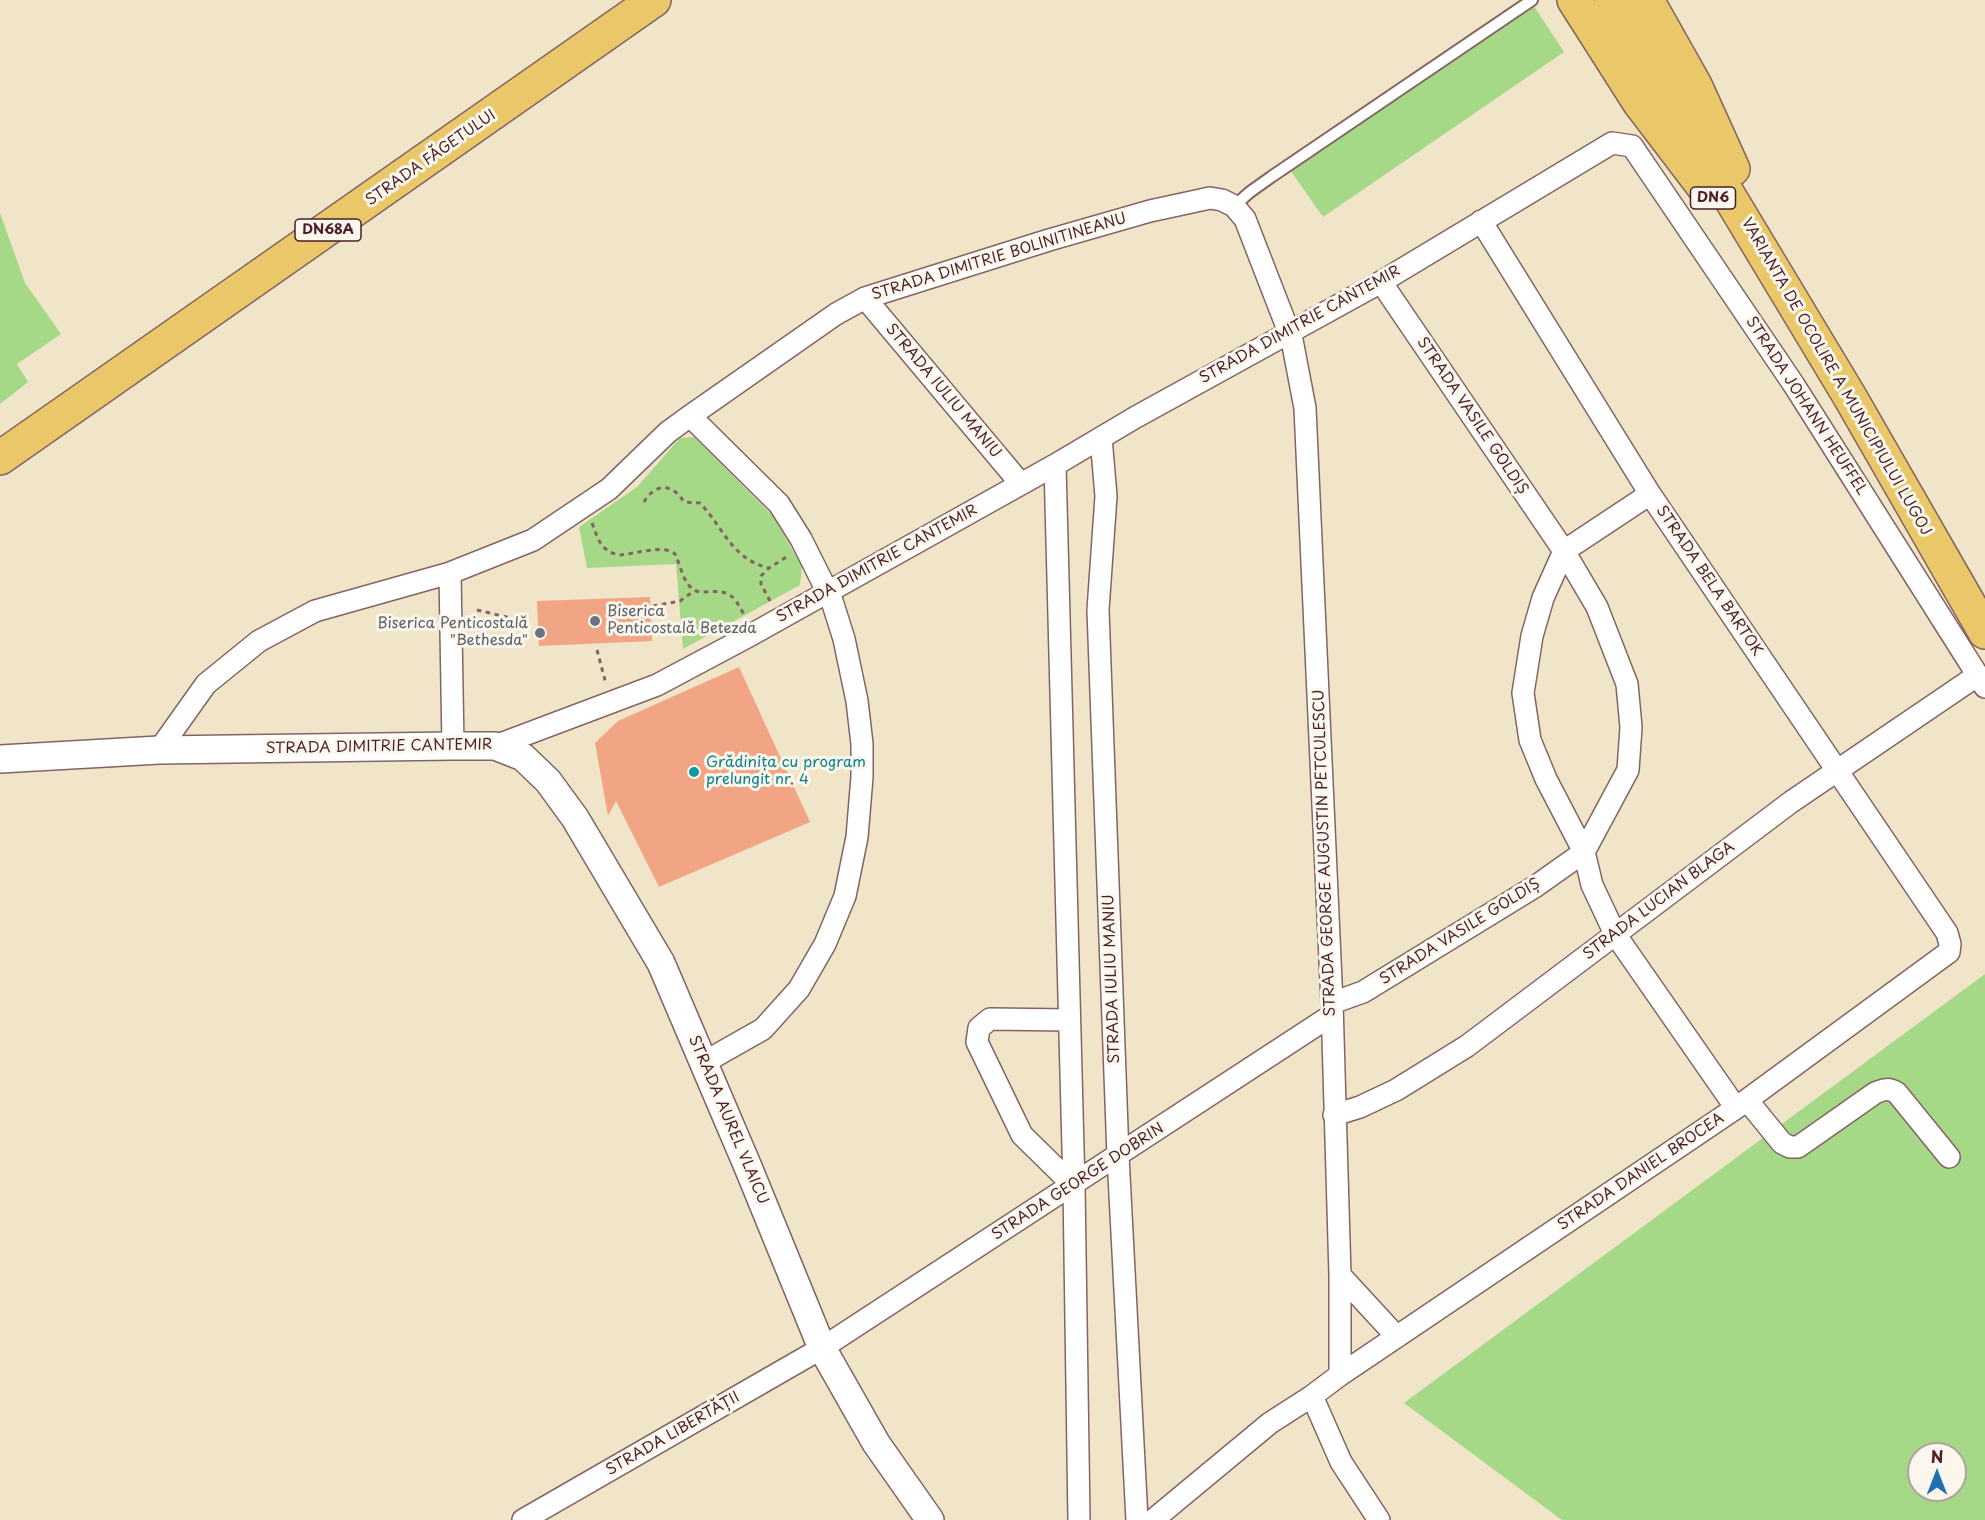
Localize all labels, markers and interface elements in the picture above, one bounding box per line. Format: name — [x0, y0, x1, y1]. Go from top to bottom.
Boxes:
street label: STRADA FĂGETULUI — [362, 106, 500, 210]
road number: DN6 — [1690, 187, 1736, 209]
street label: STRADA DIMITRIE BOLINITINEANU — [869, 210, 1129, 304]
street label: VARIANTA DE OCOLIRE A MUNICIPIULUI LUGOJ — [1737, 215, 1935, 539]
road number: DN68A — [295, 219, 361, 241]
street label: STRADA DIMITRIE CANTEMIR — [1196, 262, 1404, 388]
street label: STRADA JOHANN HEUFFEL — [1742, 313, 1870, 499]
street label: STRADA IULIU MANIU — [882, 320, 1004, 462]
street label: STRADA VASILE GOLDIȘ — [1413, 334, 1531, 498]
street label: STRADA DIMITRIE CANTEMIR — [773, 501, 981, 627]
street label: STRADA BELA BARTOK — [1652, 502, 1766, 660]
place label: Biserica Penticostală Betezda — [607, 603, 756, 638]
marker: Biserica Penticostală Betezda — [588, 614, 602, 628]
place label: Biserica Penticostală "Bethesda" — [377, 615, 528, 650]
marker: Biserica Penticostală "Bethesda" — [533, 626, 547, 640]
street label: STRADA GEORGE AUGUSTIN PETCULESCU — [1310, 689, 1340, 1017]
street label: STRADA DIMITRIE CANTEMIR — [265, 736, 493, 758]
place label: Grădinița cu program prelungit nr. 4 — [706, 754, 866, 789]
marker: Grădinița cu program prelungit nr. 4 — [687, 765, 701, 779]
street label: STRADA LUCIAN BLAGA — [1580, 838, 1738, 964]
street label: STRADA VASILE GOLDIȘ — [1376, 875, 1544, 989]
street label: STRADA IULIU MANIU — [1100, 894, 1124, 1064]
street label: STRADA AUREL VLAICU — [684, 1033, 772, 1207]
street label: STRADA DANIEL BROCEA — [1554, 1110, 1728, 1234]
street label: STRADA GEORGE DOBRIN — [989, 1120, 1167, 1244]
street label: STRADA LIBERTĂȚII — [603, 1388, 743, 1480]
north arrow — [1907, 1442, 1967, 1502]
text: N — [1931, 1444, 1943, 1468]

